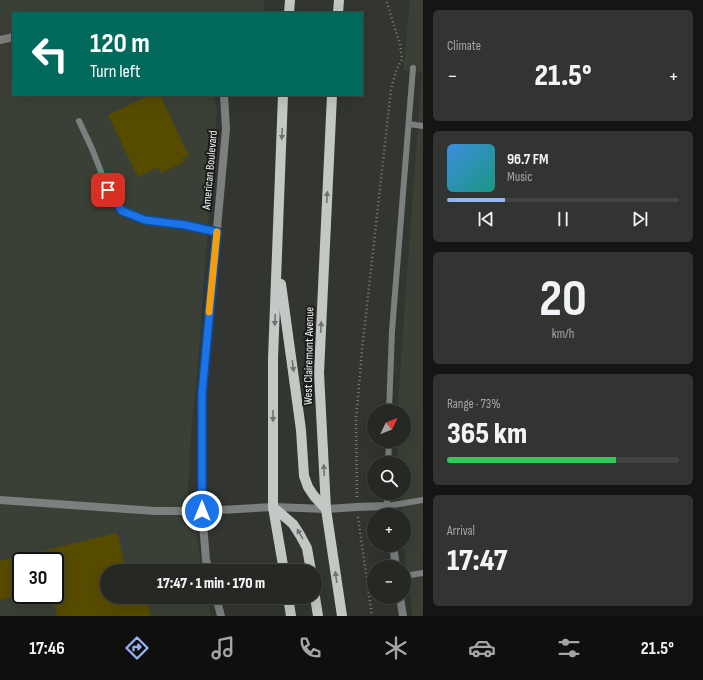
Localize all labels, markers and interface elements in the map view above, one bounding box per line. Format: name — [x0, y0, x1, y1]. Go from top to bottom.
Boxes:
text: 120 m — [90, 27, 150, 60]
icon: left — [24, 28, 76, 80]
text: Climate — [447, 38, 481, 54]
text: 21.5° — [534, 58, 592, 94]
text: Turn left — [90, 61, 141, 82]
text: − — [447, 63, 458, 90]
text: + — [668, 63, 679, 90]
one-way arrow — [279, 128, 285, 141]
street label: American Boulevard — [199, 130, 221, 211]
text: 96.7 FM — [507, 150, 548, 169]
text: Music — [507, 169, 532, 185]
pin — [91, 173, 125, 207]
icon: arrive — [97, 179, 119, 201]
one-way arrow — [324, 191, 331, 203]
icon: previous — [475, 208, 497, 230]
icon: pause — [552, 208, 574, 230]
icon: next — [629, 208, 651, 230]
text: 20 — [539, 268, 587, 331]
street label: West Clairemont Avenue — [301, 307, 317, 405]
one-way arrow — [272, 314, 278, 327]
one-way arrow — [318, 320, 324, 333]
text: km/h — [552, 326, 574, 342]
one-way arrow — [290, 360, 296, 372]
text: Range · 73% — [447, 396, 501, 412]
north arrow — [367, 404, 411, 448]
map controls — [367, 404, 411, 604]
one-way arrow — [270, 410, 276, 423]
text: 365 km — [447, 416, 527, 452]
button: search — [367, 456, 411, 500]
one-way arrow — [321, 464, 328, 477]
position arrow — [181, 490, 223, 532]
button: + — [367, 508, 411, 552]
text: Arrival — [447, 523, 475, 539]
one-way arrow — [296, 528, 303, 540]
text: 17:47 — [447, 543, 507, 579]
speed limit sign: 30 — [12, 552, 64, 604]
button: − — [367, 560, 411, 604]
one-way arrow — [333, 571, 339, 583]
text: 17:47 · 1 min · 170 m — [157, 574, 265, 593]
icon: directions — [123, 634, 151, 662]
icon: music — [209, 634, 237, 662]
icon: phone — [296, 634, 324, 662]
icon: climate — [382, 634, 410, 662]
icon: car — [468, 634, 496, 662]
icon: filters — [555, 634, 583, 662]
text: 17:46 — [29, 638, 65, 659]
text: 21.5° — [641, 638, 674, 659]

